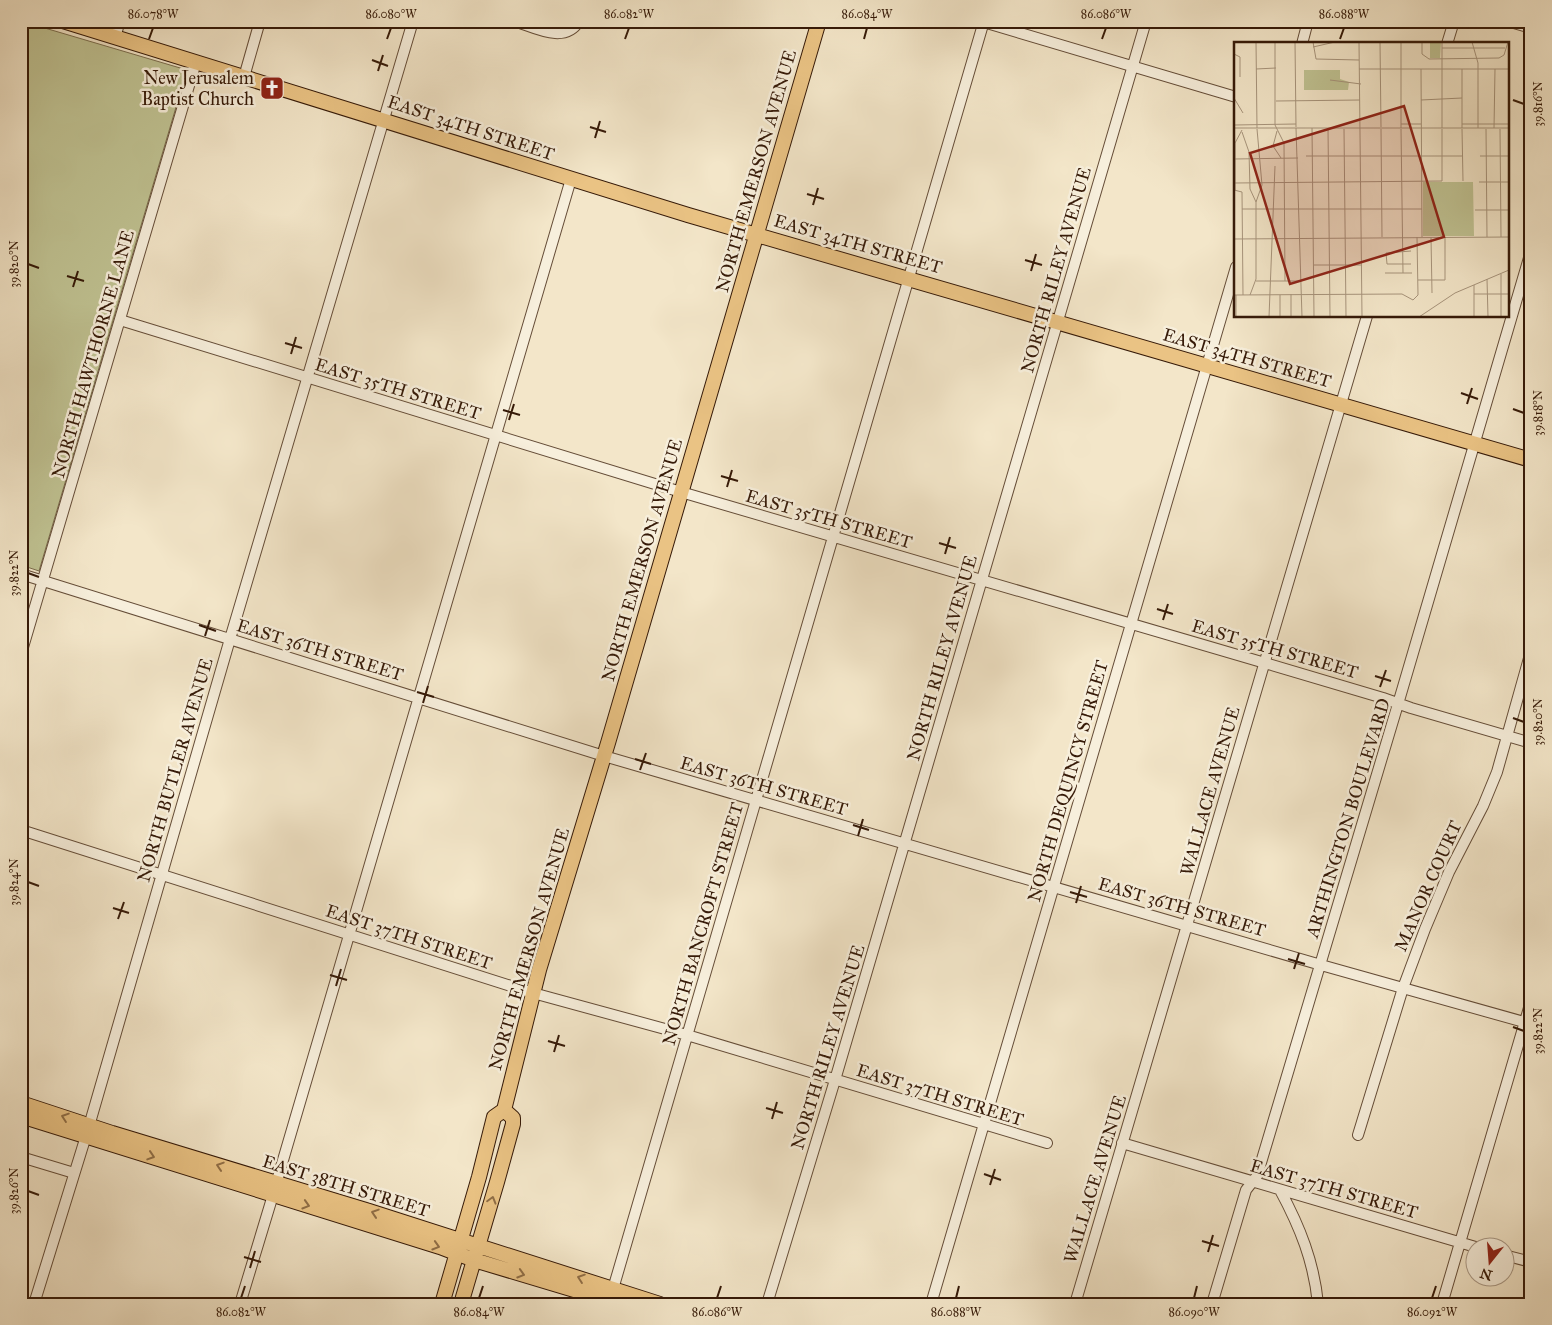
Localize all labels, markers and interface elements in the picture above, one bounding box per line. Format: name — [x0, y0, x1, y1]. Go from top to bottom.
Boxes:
text: 86.078°W — [128, 7, 179, 21]
text: 86.080°W — [365, 7, 417, 21]
text: 86.082°W — [604, 7, 655, 21]
text: 86.084°W — [842, 7, 893, 21]
text: 86.086°W — [1081, 7, 1132, 21]
text: 86.088°W — [1319, 7, 1370, 21]
inset map — [1234, 42, 1510, 318]
street label: NORTH EMERSON AVENUE — [711, 47, 801, 295]
place label: New Jerusalem Baptist Church — [141, 67, 254, 110]
church icon: New Jerusalem Baptist Church — [259, 75, 285, 101]
text: 39.816°N — [1531, 81, 1545, 127]
street label: EAST 34TH STREET — [385, 91, 557, 165]
street label: NORTH RILEY AVENUE — [1016, 164, 1096, 375]
street label: EAST 34TH STREET — [771, 209, 945, 279]
street label: NORTH HAWTHORNE LANE — [47, 227, 139, 481]
text: 39.820°N — [7, 240, 21, 288]
street label: EAST 34TH STREET — [1160, 323, 1334, 393]
street label: EAST 35TH STREET — [312, 353, 484, 425]
text: 39.818°N — [1531, 390, 1545, 436]
street label: NORTH EMERSON AVENUE — [597, 436, 687, 684]
street label: EAST 35TH STREET — [743, 485, 915, 553]
text: 39.822°N — [7, 550, 21, 596]
street label: NORTH RILEY AVENUE — [902, 552, 982, 763]
street label: EAST 36TH STREET — [234, 614, 406, 686]
street label: EAST 35TH STREET — [1189, 615, 1361, 683]
street label: NORTH BUTLER AVENUE — [132, 655, 218, 885]
street label: NORTH DEQUINCY STREET — [1023, 658, 1113, 904]
street label: ARTHINGTON BOULEVARD — [1301, 696, 1395, 941]
text: 39.820°N — [1531, 698, 1545, 746]
street label: WALLACE AVENUE — [1175, 704, 1245, 878]
street label: EAST 36TH STREET — [678, 752, 850, 820]
street label: NORTH BANCROFT STREET — [658, 800, 748, 1048]
street label: MANOR COURT — [1389, 817, 1467, 955]
street label: NORTH EMERSON AVENUE — [484, 825, 574, 1073]
text: 39.824°N — [7, 858, 21, 906]
street label: EAST 36TH STREET — [1096, 873, 1268, 941]
street label: EAST 37TH STREET — [323, 900, 495, 974]
street label: NORTH RILEY AVENUE — [786, 942, 870, 1152]
text: 39.822°N — [1531, 1008, 1545, 1054]
street label: EAST 37TH STREET — [854, 1059, 1026, 1131]
street label: WALLACE AVENUE — [1059, 1092, 1131, 1266]
one-way arrow — [61, 1113, 69, 1123]
street label: EAST 38TH STREET — [260, 1150, 432, 1222]
one-way arrow — [147, 1151, 155, 1161]
street label: EAST 37TH STREET — [1247, 1154, 1421, 1224]
one-way arrow — [216, 1162, 224, 1172]
text: 39.826°N — [7, 1168, 21, 1214]
one-way arrow — [487, 1196, 497, 1204]
one-way arrow — [302, 1200, 310, 1210]
one-way arrow — [371, 1209, 380, 1219]
north arrow — [1464, 1238, 1514, 1288]
one-way arrow — [431, 1240, 440, 1250]
text: N — [1478, 1264, 1495, 1284]
one-way arrow — [517, 1268, 525, 1278]
one-way arrow — [577, 1274, 586, 1284]
text: 86.082°W — [216, 1305, 267, 1319]
text: 86.084°W — [454, 1305, 505, 1319]
text: 86.086°W — [692, 1305, 743, 1319]
text: 86.088°W — [931, 1305, 982, 1319]
text: 86.090°W — [1168, 1305, 1220, 1319]
text: 86.092°W — [1407, 1305, 1458, 1319]

